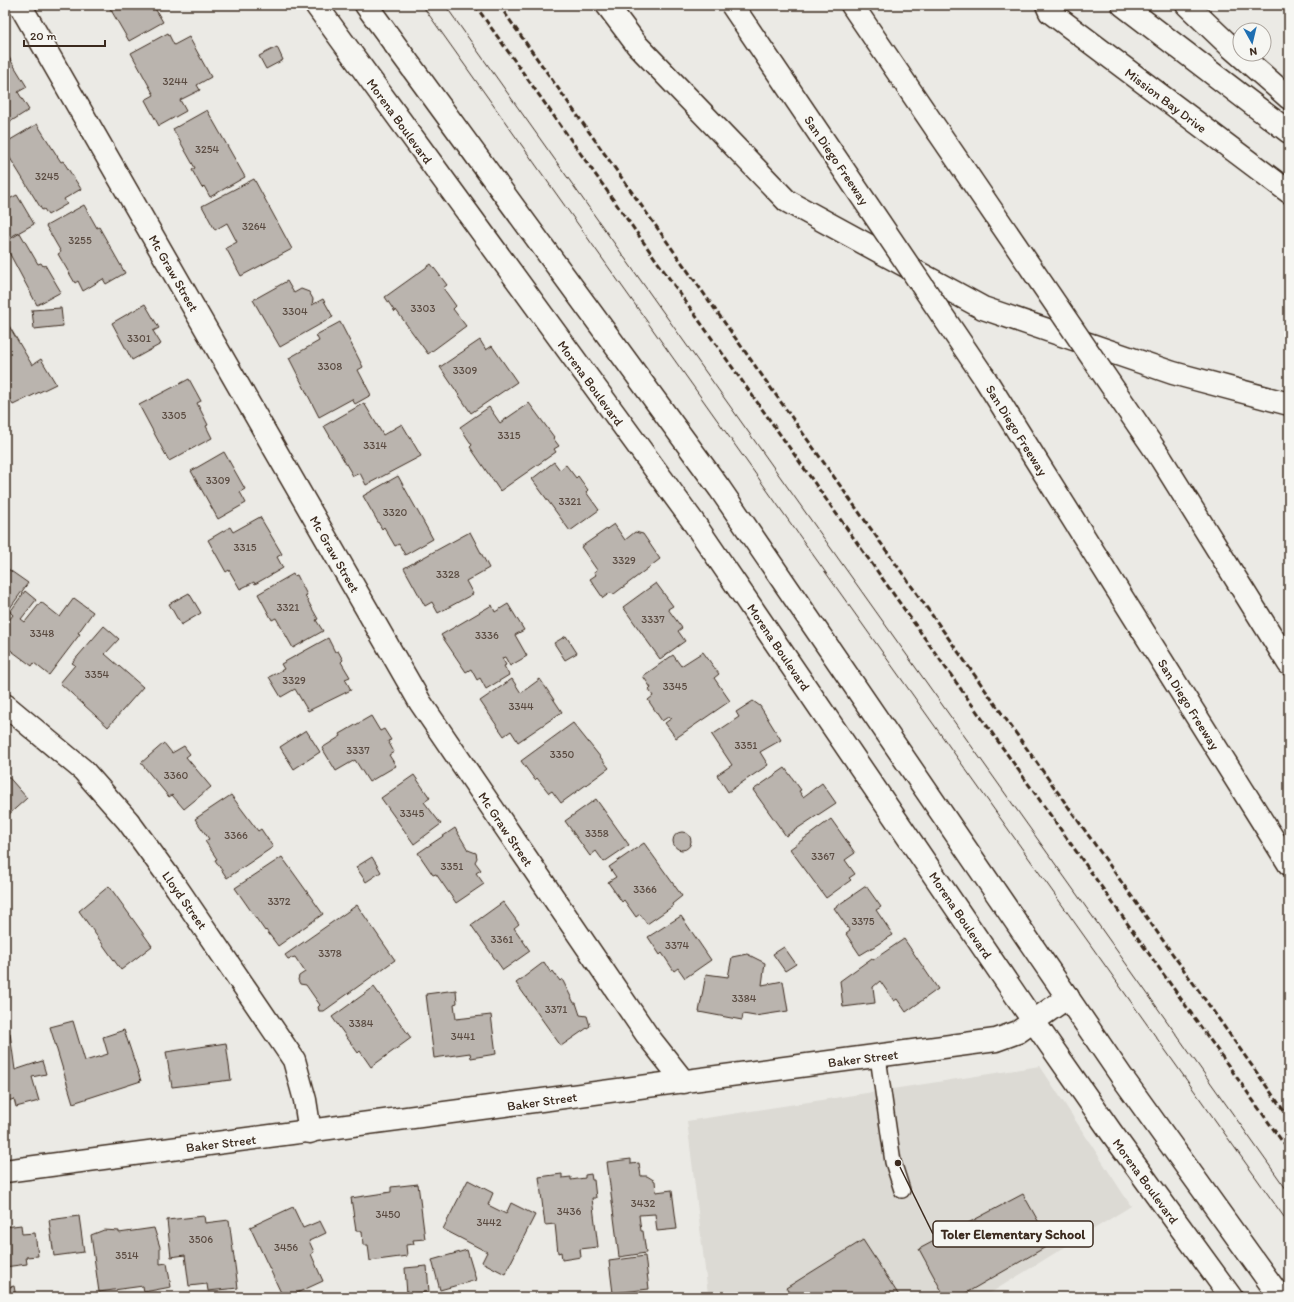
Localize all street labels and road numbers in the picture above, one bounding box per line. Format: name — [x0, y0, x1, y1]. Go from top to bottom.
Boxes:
street label: Mission Bay Drive — [1122, 65, 1209, 136]
street label: Morena Boulevard — [364, 76, 436, 167]
street label: San Diego Freeway — [801, 113, 872, 208]
street label: Mc Graw Street — [146, 232, 202, 314]
street label: Morena Boulevard — [555, 338, 627, 429]
street label: San Diego Freeway — [983, 382, 1051, 478]
street label: Mc Graw Street — [307, 513, 363, 595]
street label: Morena Boulevard — [744, 601, 813, 694]
street label: San Diego Freeway — [1155, 656, 1223, 752]
street label: Mc Graw Street — [475, 789, 536, 869]
street label: Lloyd Street — [159, 868, 210, 932]
street label: Morena Boulevard — [926, 869, 995, 962]
street label: Baker Street — [827, 1047, 899, 1070]
street label: Baker Street — [506, 1089, 578, 1114]
street label: Baker Street — [185, 1132, 257, 1155]
street label: Morena Boulevard — [1110, 1136, 1182, 1227]

